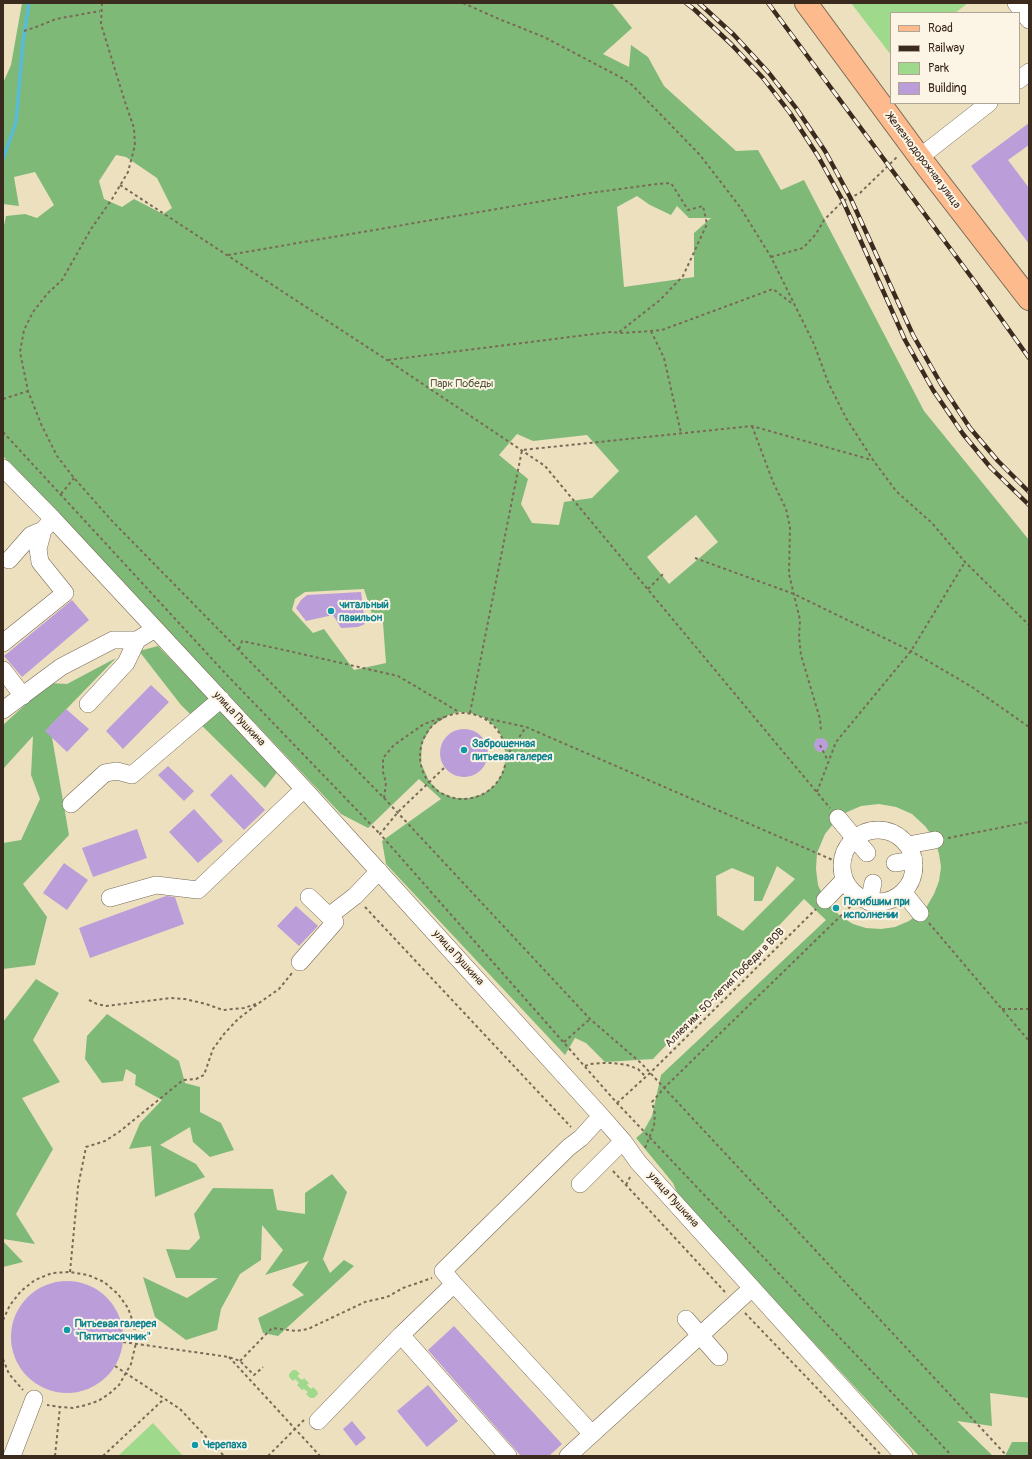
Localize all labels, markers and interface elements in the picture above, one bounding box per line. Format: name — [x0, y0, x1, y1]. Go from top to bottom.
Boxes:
legend — [890, 12, 1020, 104]
text: Road — [928, 21, 953, 36]
text: Railway — [928, 41, 964, 56]
text: Park — [928, 61, 949, 76]
text: Building — [928, 81, 967, 96]
street label: Железнодорожная улица — [883, 111, 963, 211]
park label: Парк Победы — [431, 377, 493, 391]
place label: читальный павильон — [339, 598, 389, 624]
marker: читальный павильон — [326, 606, 336, 616]
street label: улица Пушкина — [210, 689, 268, 749]
place label: Заброшенная питьевая галерея — [472, 737, 552, 763]
marker: Заброшенная питьевая галерея — [459, 745, 469, 755]
place label: Погибшим при исполнении — [844, 895, 909, 921]
marker: Погибшим при исполнении — [831, 903, 841, 913]
street label: Аллея им. 50-летия Победы в ВОВ — [663, 926, 787, 1050]
street label: улица Пушкина — [430, 928, 486, 988]
street label: улица Пушкина — [645, 1170, 701, 1230]
place label: Питьевая галерея "Пятитысячник" — [75, 1317, 156, 1343]
marker: Питьевая галерея "Пятитысячник" — [62, 1325, 72, 1335]
place label: Черепаха — [203, 1438, 247, 1452]
marker: Черепаха — [190, 1440, 200, 1450]

